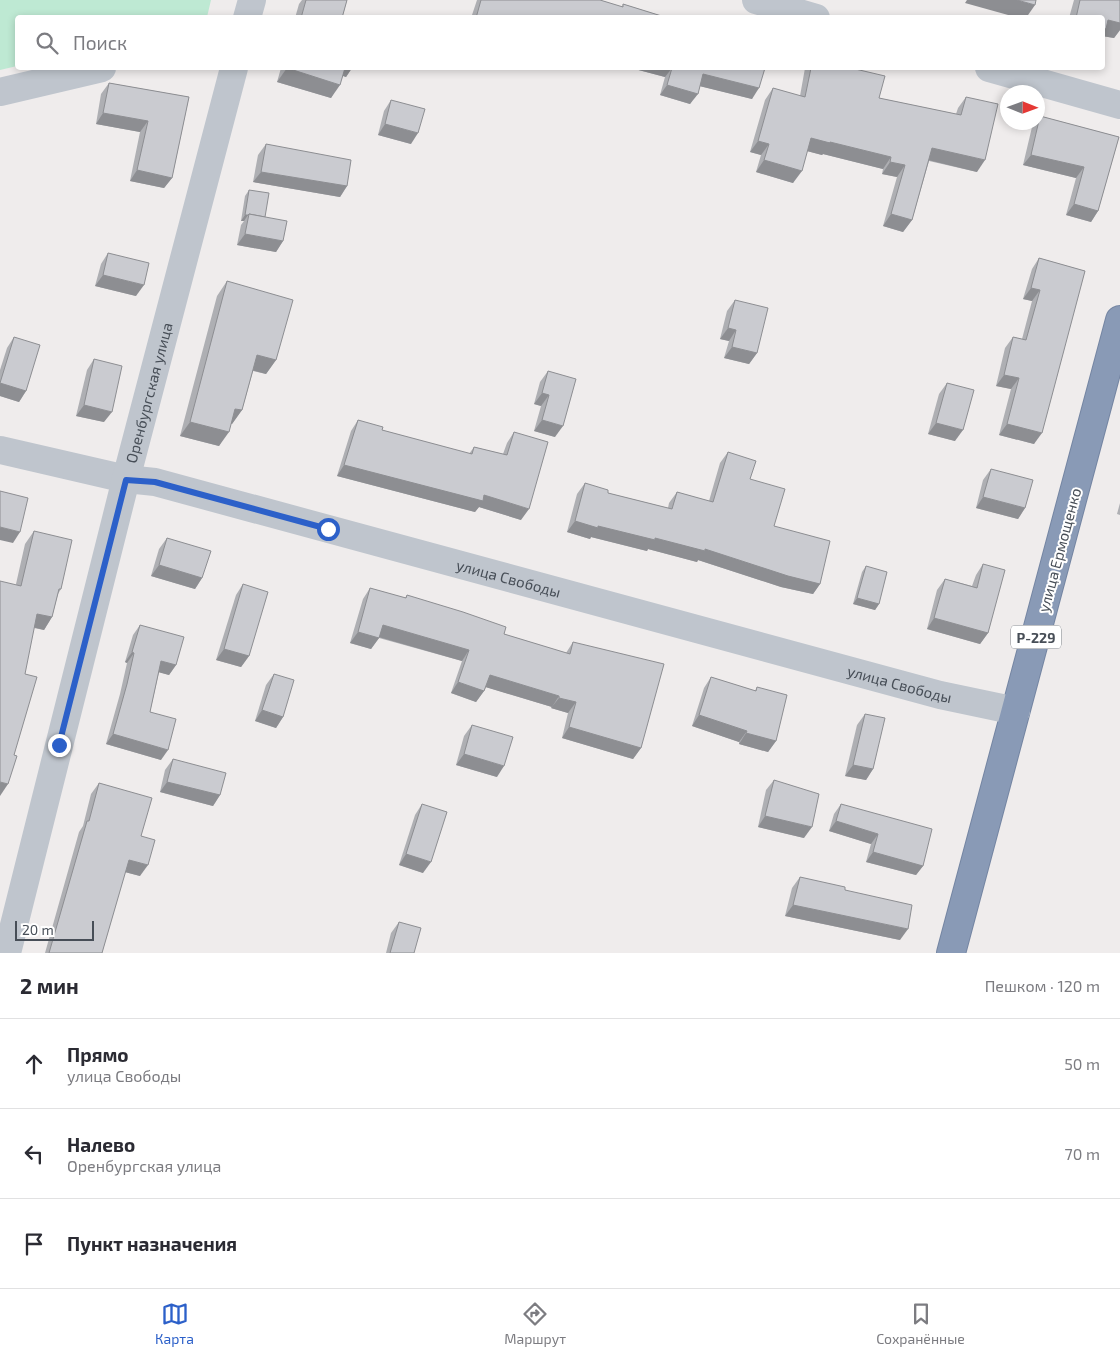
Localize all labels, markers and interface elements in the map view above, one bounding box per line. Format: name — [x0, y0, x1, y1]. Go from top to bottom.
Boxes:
search box — [15, 15, 1105, 70]
icon: search — [33, 29, 61, 57]
text: Поиск — [73, 31, 127, 54]
north arrow — [1000, 85, 1045, 130]
street label: Оренбургская улица — [122, 320, 176, 465]
street label: улица Ермощенко — [1034, 486, 1085, 614]
route start — [317, 518, 340, 541]
street label: улица Свободы — [454, 555, 563, 601]
road number: Р-229 — [1011, 626, 1061, 649]
street label: улица Свободы — [845, 661, 953, 706]
route end — [48, 734, 71, 757]
scale bar — [15, 918, 94, 941]
text: 20 m — [22, 921, 54, 938]
text: 2 мин — [20, 973, 79, 998]
text: Пешком · 120 m — [985, 976, 1100, 995]
text: Прямо — [67, 1043, 129, 1066]
icon: ahead — [20, 1050, 48, 1078]
text: 50 m — [1064, 1054, 1100, 1073]
text: улица Свободы — [67, 1066, 181, 1085]
text: Налево — [67, 1133, 135, 1156]
icon: left — [20, 1140, 48, 1168]
text: 70 m — [1065, 1144, 1100, 1163]
text: Оренбургская улица — [67, 1156, 221, 1175]
icon: arrive — [20, 1230, 48, 1258]
text: Пункт назначения — [67, 1232, 237, 1255]
tab: Карта — [155, 1300, 194, 1347]
tab: Маршрут — [504, 1300, 566, 1347]
tab: Сохранённые — [876, 1300, 965, 1347]

